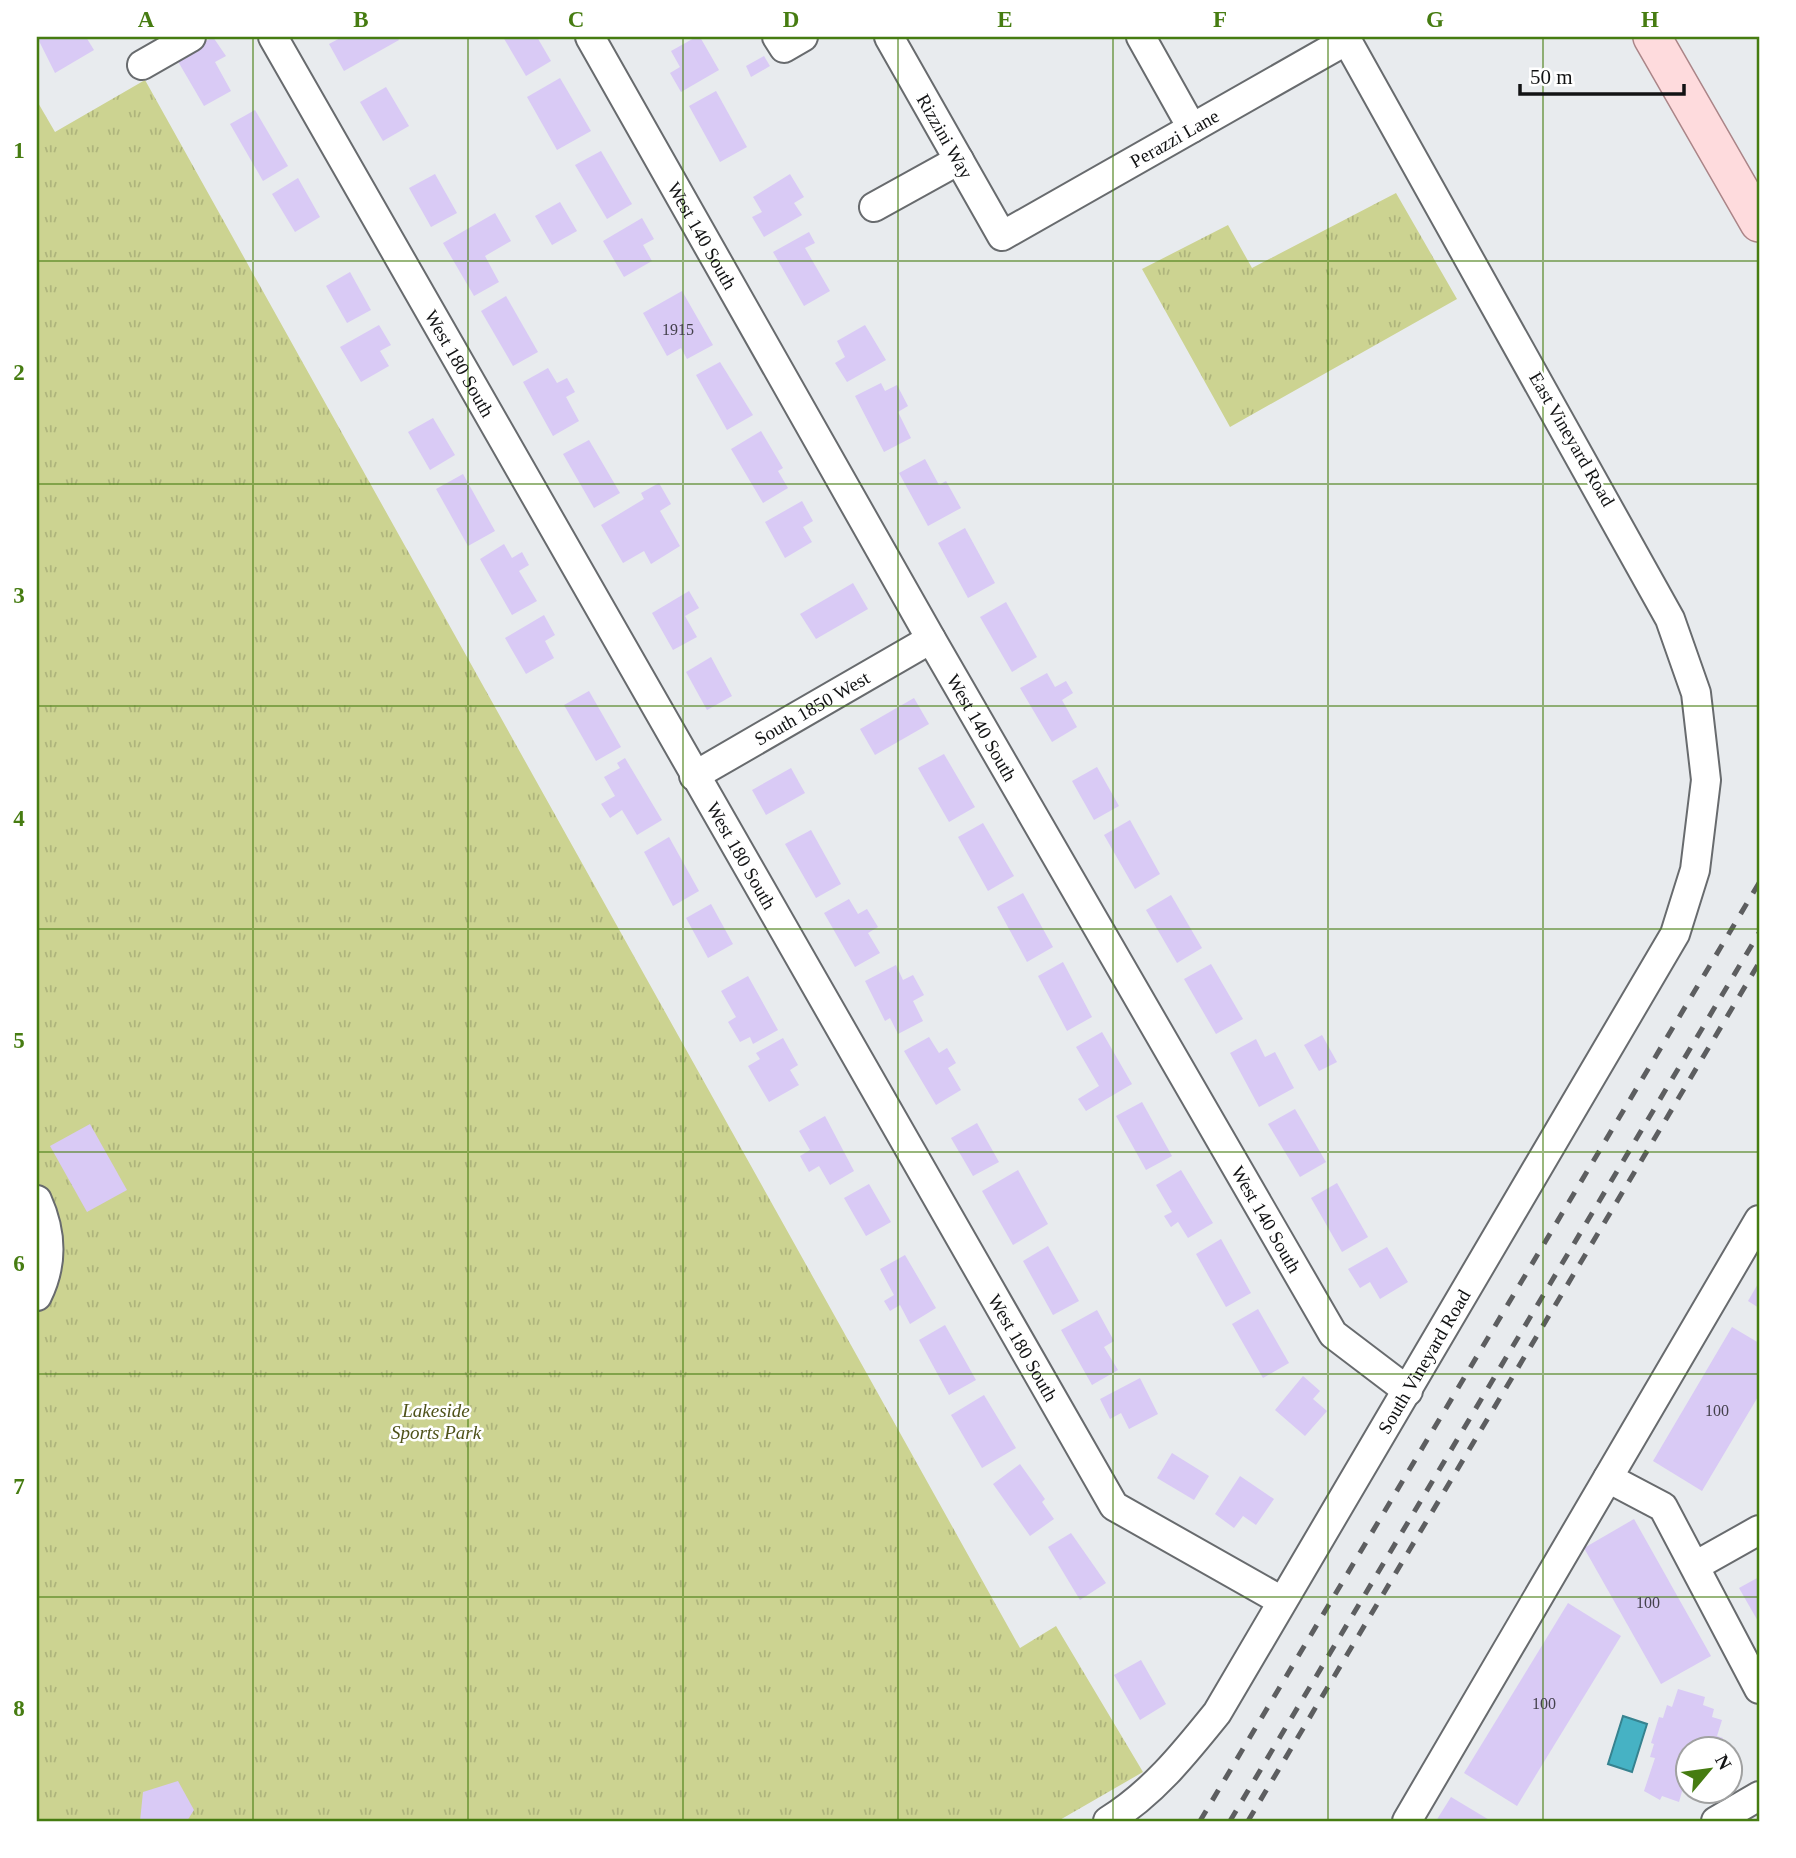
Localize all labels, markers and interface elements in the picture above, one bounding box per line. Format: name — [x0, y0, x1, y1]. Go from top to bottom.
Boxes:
text: A — [138, 7, 155, 32]
text: B — [353, 7, 369, 32]
text: C — [568, 7, 584, 32]
text: D — [783, 7, 799, 32]
text: E — [997, 7, 1013, 32]
text: F — [1213, 7, 1227, 32]
text: G — [1426, 7, 1444, 32]
text: H — [1641, 7, 1659, 32]
scale bar — [1520, 52, 1684, 96]
text: 50 m — [1530, 65, 1573, 89]
street label: Rizzini Way — [913, 90, 978, 182]
street label: Perazzi Lane — [1126, 105, 1222, 172]
text: 1 — [13, 138, 25, 163]
street label: West 140 South — [664, 178, 741, 293]
street label: West 180 South — [421, 306, 499, 421]
house number: 1915 — [662, 321, 694, 338]
text: 2 — [13, 360, 25, 385]
street label: East Vineyard Road — [1525, 368, 1619, 510]
text: 3 — [13, 583, 25, 608]
street label: South 1850 West — [751, 666, 873, 749]
street label: West 140 South — [943, 670, 1021, 785]
street label: West 180 South — [703, 798, 781, 913]
text: 4 — [13, 806, 25, 831]
text: 5 — [13, 1028, 25, 1053]
street label: West 140 South — [1227, 1162, 1306, 1277]
text: 6 — [13, 1251, 25, 1276]
street label: South Vineyard Road — [1373, 1285, 1474, 1437]
street label: West 180 South — [984, 1290, 1062, 1405]
park label: Lakeside Sports Park — [391, 1400, 482, 1443]
house number: 100 — [1705, 1402, 1729, 1419]
text: 7 — [13, 1474, 25, 1499]
house number: 100 — [1636, 1594, 1660, 1611]
house number: 100 — [1532, 1695, 1556, 1712]
text: 8 — [13, 1696, 25, 1721]
north arrow — [1674, 1736, 1744, 1806]
text: N — [1711, 1751, 1736, 1773]

